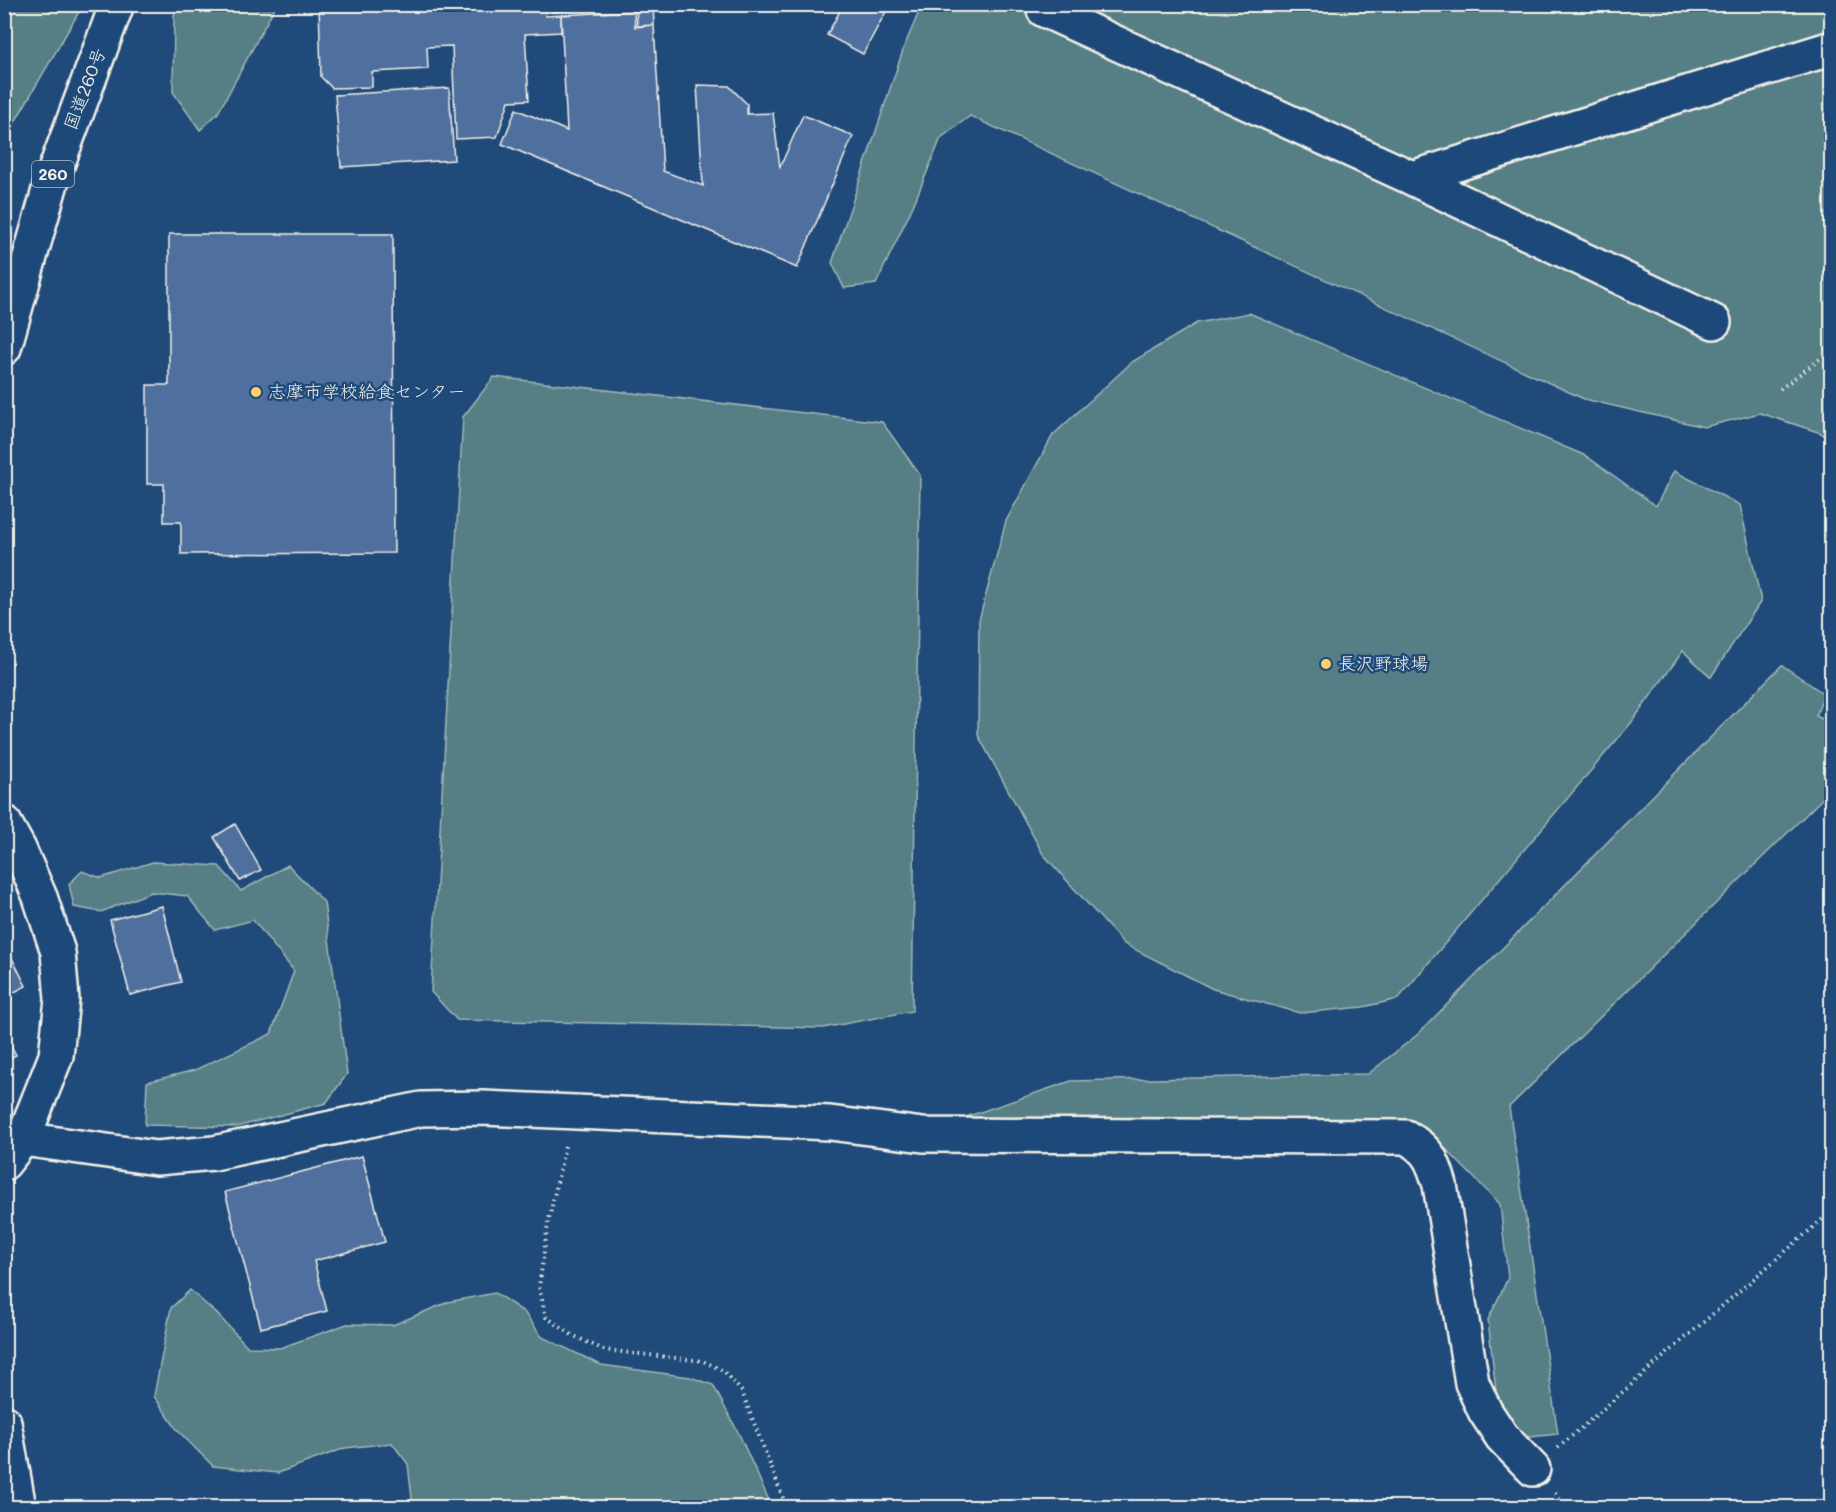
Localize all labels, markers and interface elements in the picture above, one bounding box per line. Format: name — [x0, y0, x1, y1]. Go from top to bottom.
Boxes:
street label: 国道260号 — [57, 44, 111, 133]
road number: 260 — [32, 161, 74, 187]
place label: 志摩市学校給食センター — [268, 379, 465, 403]
marker: 志摩市学校給食センター — [249, 385, 263, 399]
place label: 長沢野球場 — [1338, 651, 1428, 675]
marker: 長沢野球場 — [1319, 657, 1333, 671]

